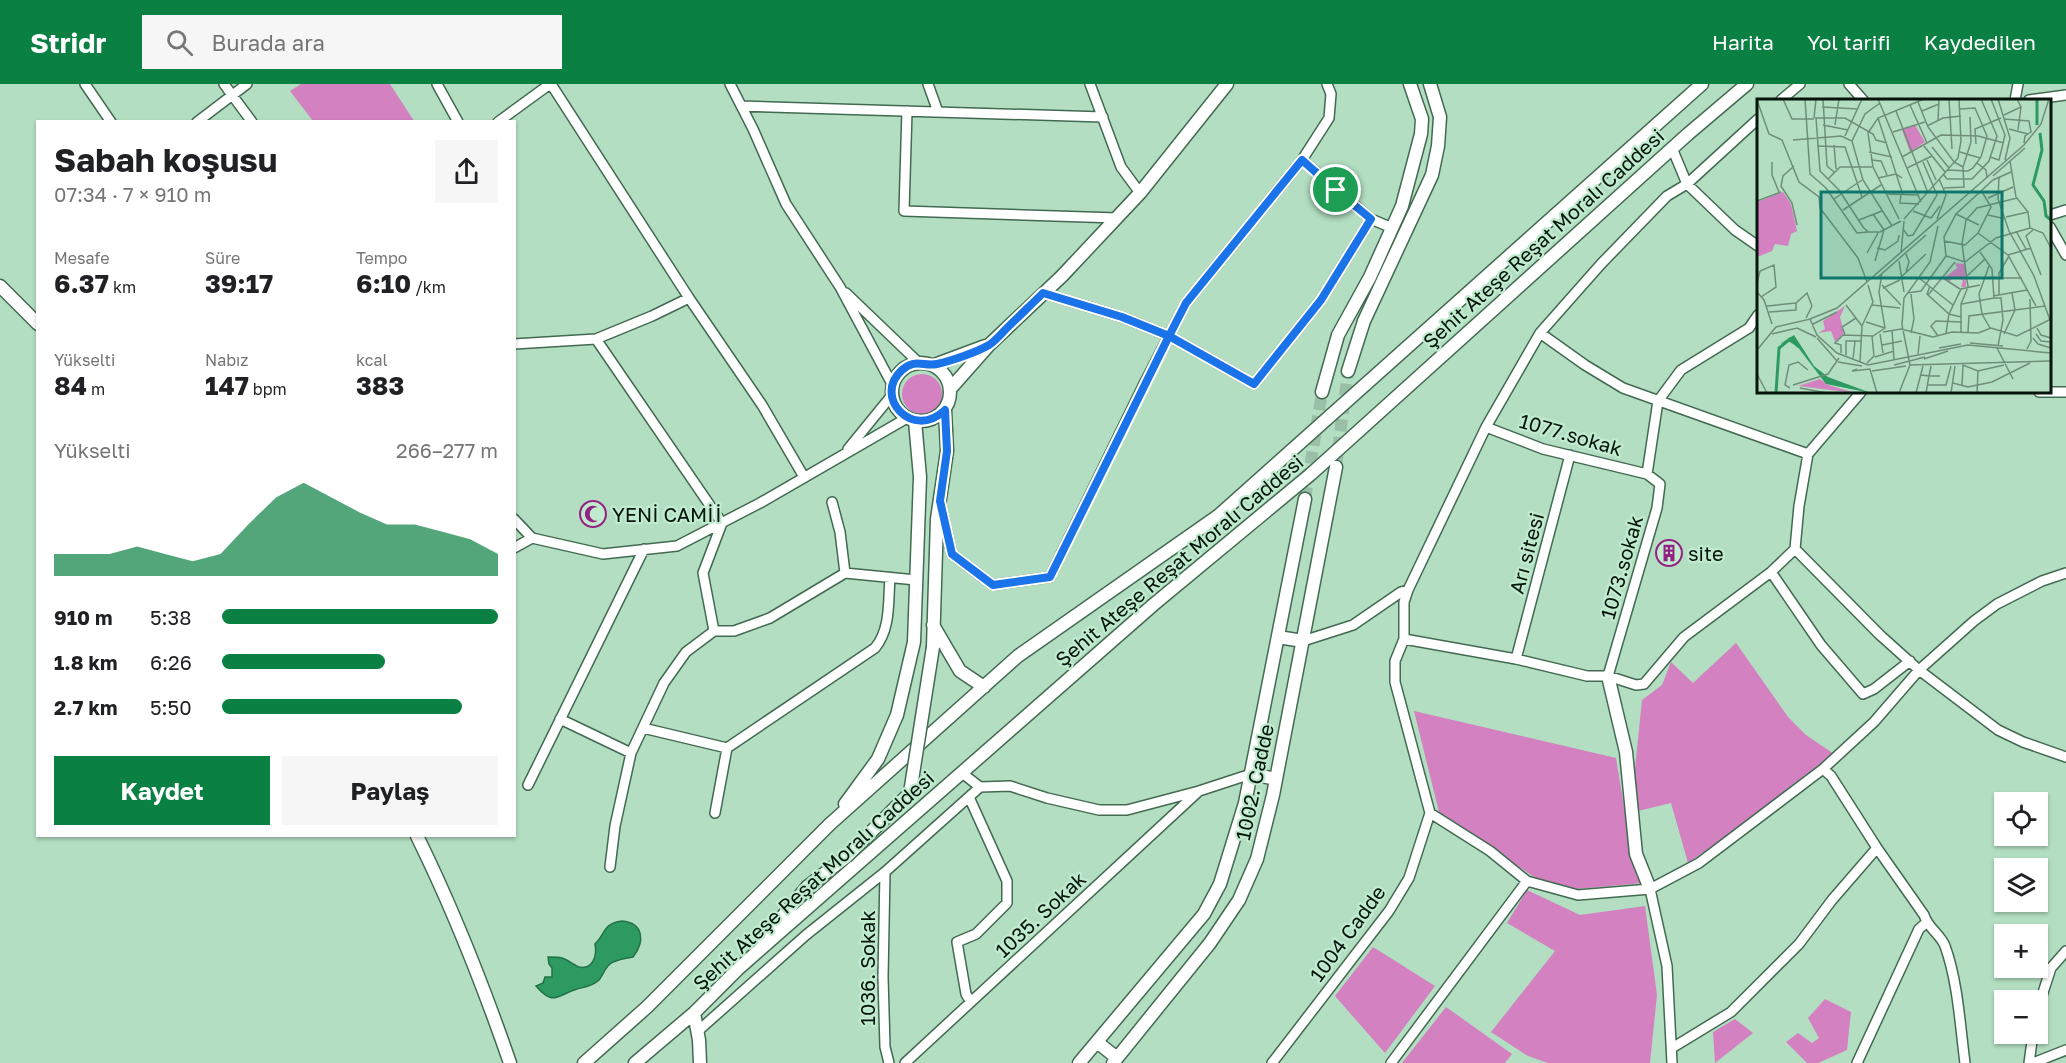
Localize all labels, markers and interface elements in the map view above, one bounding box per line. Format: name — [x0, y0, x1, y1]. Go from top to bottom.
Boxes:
search box — [142, 15, 562, 69]
text: Stridr — [30, 26, 106, 59]
icon: search — [163, 26, 196, 59]
text: Burada ara — [211, 29, 325, 56]
text: Harita — [1712, 29, 1774, 55]
text: Yol tarifi — [1807, 29, 1891, 55]
text: Kaydedilen — [1924, 29, 2036, 55]
inset map — [1757, 99, 2051, 393]
street label: Şehit Ateşe Reşat Moralı Caddesi — [1418, 123, 1668, 353]
text: Sabah koşusu — [54, 140, 277, 179]
button: share — [435, 140, 498, 203]
pin — [1310, 164, 1361, 215]
icon: arrive — [1319, 173, 1352, 206]
text: 07:34 · 7 × 910 m — [54, 182, 211, 206]
text: Mesafe — [54, 248, 110, 268]
text: Süre — [205, 248, 240, 268]
text: Tempo — [356, 248, 407, 268]
text: 6.37 — [54, 268, 109, 299]
text: 39:17 — [205, 268, 273, 299]
text: 6:10 — [356, 268, 411, 299]
text: km — [109, 277, 136, 297]
text: /km — [411, 277, 446, 297]
text: Yükselti — [54, 350, 115, 370]
text: Nabız — [205, 350, 249, 370]
text: kcal — [356, 350, 388, 370]
text: 84 — [54, 370, 87, 401]
text: 147 — [205, 370, 249, 401]
text: 383 — [356, 370, 404, 401]
text: m — [87, 379, 105, 399]
text: bpm — [249, 379, 287, 399]
street label: 1077.sokak — [1517, 408, 1625, 460]
text: Yükselti — [54, 438, 131, 462]
text: 266–277 m — [396, 438, 498, 462]
street label: Şehit Ateşe Reşat Moralı Caddesi — [1050, 449, 1308, 671]
mosque icon: YENİ CAMİİ — [578, 499, 608, 529]
place label: YENİ CAMİİ — [612, 502, 721, 526]
street label: Arı sitesi — [1504, 510, 1548, 596]
street label: 1073.sokak — [1595, 512, 1647, 622]
building icon: site — [1654, 538, 1684, 568]
place label: site — [1688, 541, 1724, 565]
text: 910 m — [54, 605, 113, 629]
text: 5:38 — [150, 605, 192, 629]
text: 1.8 km — [54, 650, 118, 674]
text: 6:26 — [150, 650, 192, 674]
text: 2.7 km — [54, 695, 118, 719]
text: 5:50 — [150, 695, 192, 719]
street label: 1002. Cadde — [1230, 722, 1278, 842]
button: Kaydet — [54, 756, 270, 825]
button: Paylaş — [282, 756, 498, 825]
street label: Şehit Ateşe Reşat Moralı Caddesi — [688, 765, 938, 995]
map controls — [1994, 792, 2048, 1044]
button: locate — [1994, 792, 2048, 846]
button: layers — [1994, 858, 2048, 912]
street label: 1035. Sokak — [990, 866, 1090, 962]
street label: 1004 Cadde — [1304, 880, 1390, 986]
street label: 1036. Sokak — [855, 910, 879, 1026]
button: + — [1994, 924, 2048, 978]
button: − — [1994, 990, 2048, 1044]

